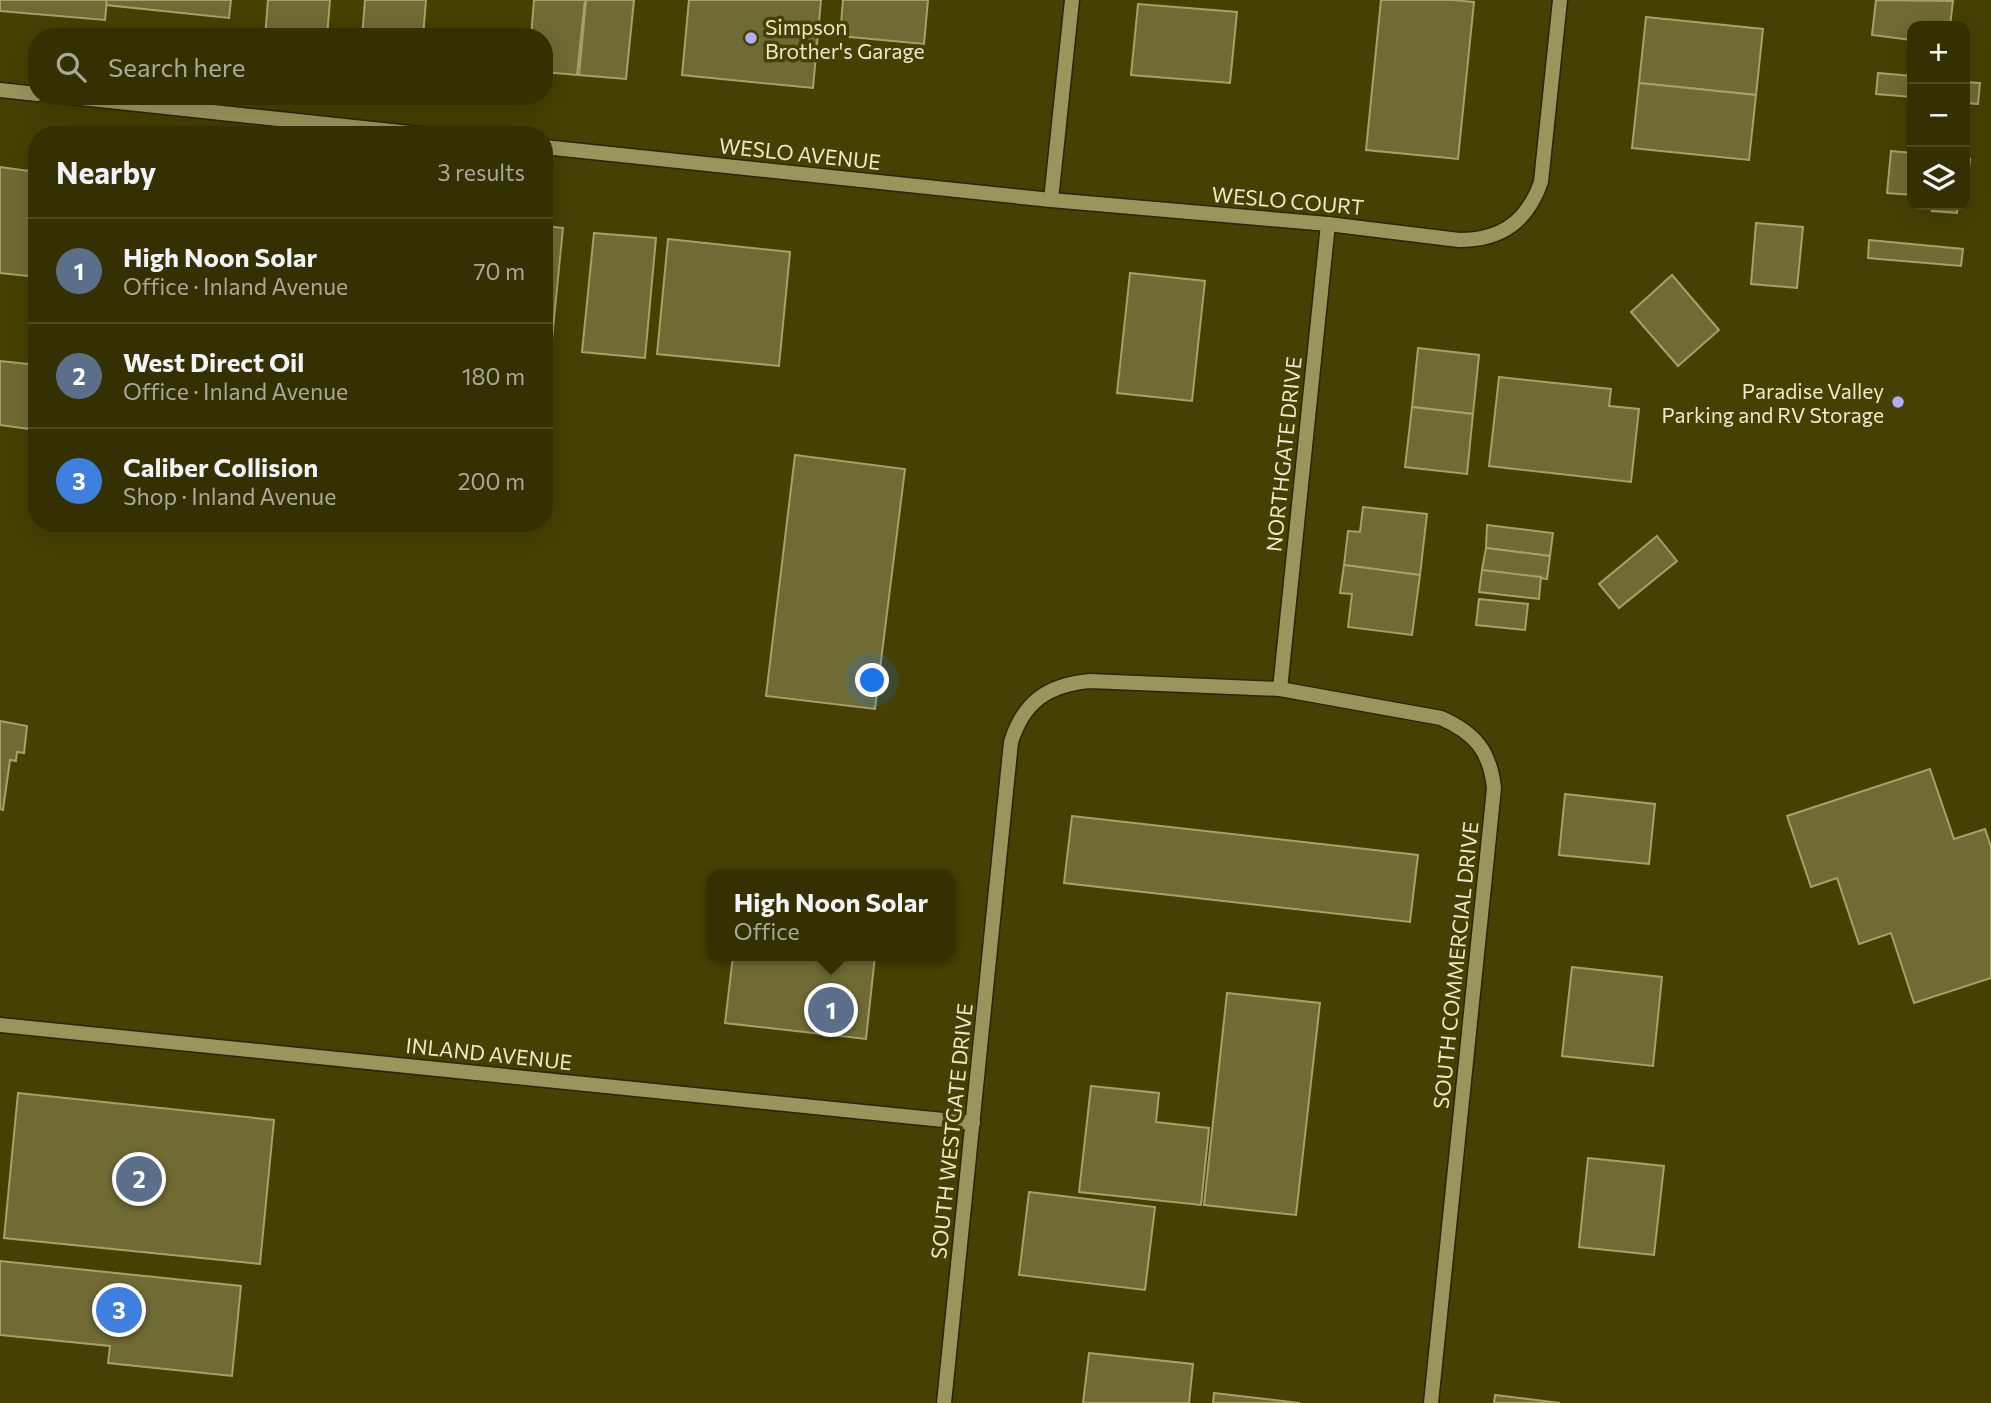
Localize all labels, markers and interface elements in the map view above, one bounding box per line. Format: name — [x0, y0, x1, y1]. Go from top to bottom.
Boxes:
place label: Simpson Brother's Garage — [765, 14, 925, 63]
map controls — [1907, 21, 1970, 210]
button: + — [1907, 21, 1970, 84]
search box — [28, 28, 553, 105]
marker: Simpson Brother's Garage — [743, 30, 759, 46]
icon: search — [52, 48, 90, 86]
text: Search here — [108, 51, 246, 82]
button: − — [1907, 84, 1970, 147]
street label: WESLO AVENUE — [718, 132, 882, 174]
button: layers — [1907, 147, 1970, 210]
text: Nearby — [56, 153, 156, 190]
text: 3 results — [438, 158, 525, 186]
street label: WESLO COURT — [1211, 181, 1365, 219]
text: High Noon Solar — [123, 241, 317, 272]
text: 1 — [74, 257, 84, 285]
text: 70 m — [473, 257, 525, 285]
text: Office · Inland Avenue — [123, 272, 348, 300]
text: West Direct Oil — [123, 346, 304, 377]
street label: NORTHGATE DRIVE — [1260, 355, 1306, 553]
text: 2 — [72, 362, 86, 390]
text: 180 m — [462, 362, 525, 390]
text: Office · Inland Avenue — [123, 377, 348, 405]
place label: Paradise Valley Parking and RV Storage — [1661, 378, 1884, 427]
marker: Paradise Valley Parking and RV Storage — [1890, 394, 1906, 410]
text: Caliber Collision — [123, 451, 318, 482]
text: 3 — [72, 467, 86, 495]
text: 200 m — [458, 467, 525, 495]
text: Shop · Inland Avenue — [123, 482, 336, 510]
your location — [855, 663, 889, 697]
street label: SOUTH COMMERCIAL DRIVE — [1427, 820, 1483, 1110]
popup — [707, 870, 955, 961]
text: High Noon Solar — [734, 886, 928, 917]
text: Office — [734, 917, 800, 945]
pin: 1 — [808, 984, 854, 1036]
street label: SOUTH WESTGATE DRIVE — [925, 1002, 977, 1260]
street label: INLAND AVENUE — [405, 1032, 573, 1074]
pin: 2 — [116, 1153, 162, 1205]
pin: 3 — [96, 1284, 142, 1336]

